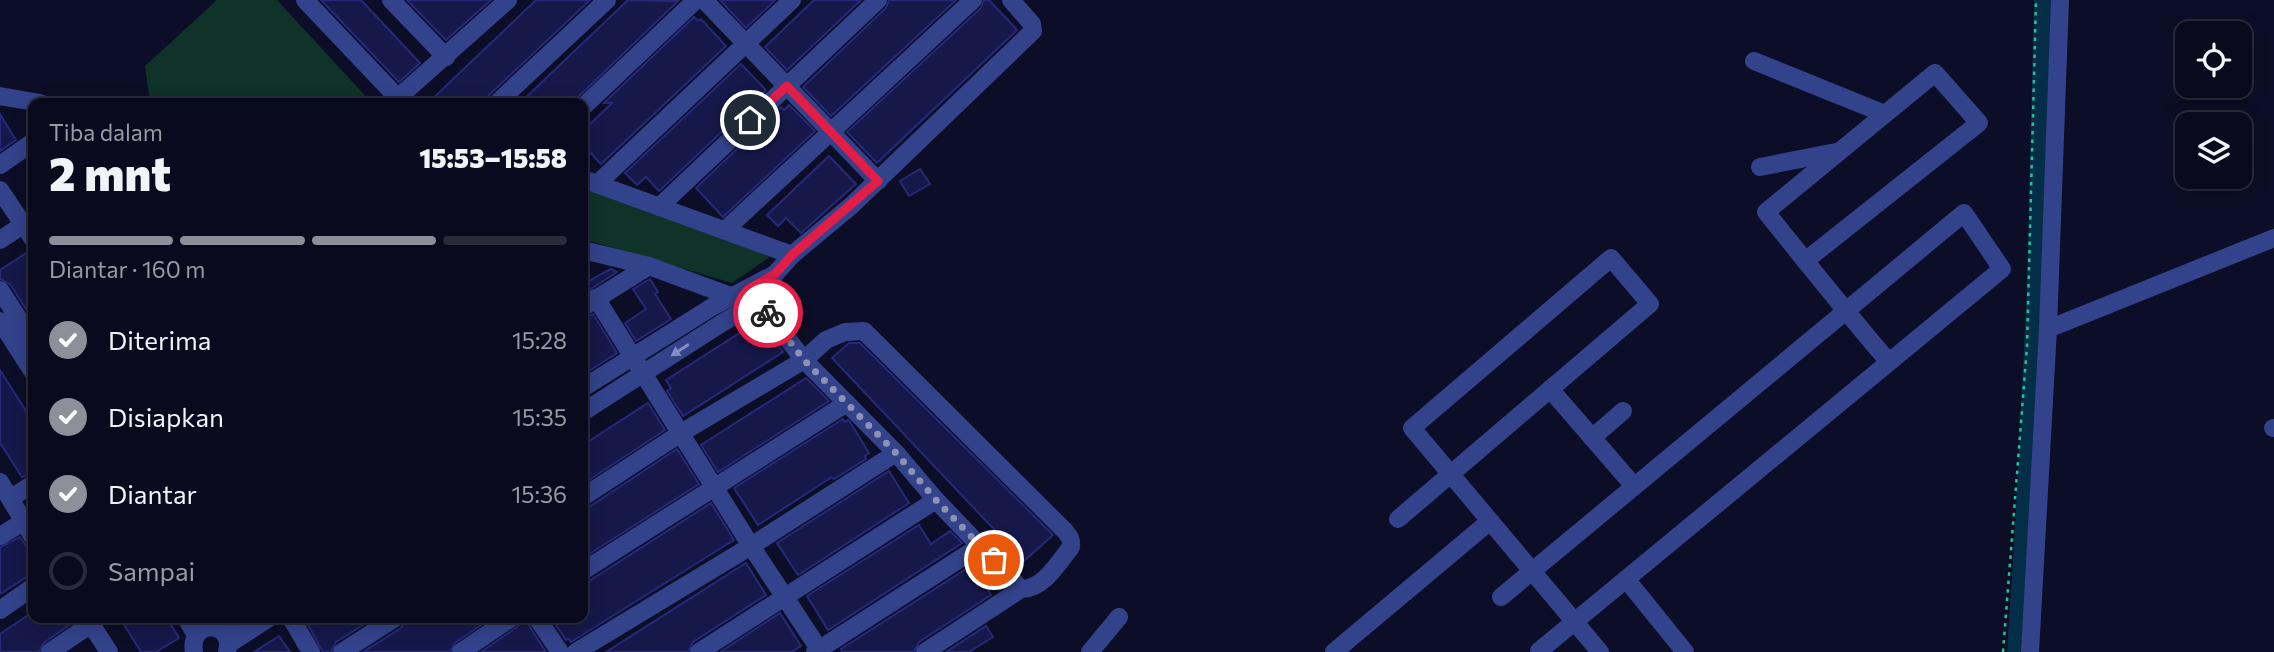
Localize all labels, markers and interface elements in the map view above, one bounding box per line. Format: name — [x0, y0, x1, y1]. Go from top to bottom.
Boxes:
map controls — [2175, 21, 2252, 189]
button: locate — [2175, 21, 2252, 98]
pin — [720, 90, 780, 150]
icon: home — [731, 101, 769, 139]
button: layers — [2175, 112, 2252, 189]
text: Tiba dalam — [49, 118, 163, 146]
text: 15:53–15:58 — [419, 142, 567, 173]
text: 2 mnt — [49, 144, 171, 200]
text: Diantar · 160 m — [49, 255, 205, 283]
courier — [733, 278, 803, 348]
icon: bike — [749, 294, 787, 332]
icon: check — [49, 321, 87, 359]
text: Diterima — [108, 324, 211, 355]
text: 15:28 — [512, 326, 567, 354]
one-way arrow — [670, 343, 690, 356]
icon: check — [49, 398, 87, 436]
text: Disiapkan — [108, 401, 224, 432]
text: 15:35 — [512, 403, 567, 431]
icon: check — [49, 475, 87, 513]
text: Diantar — [108, 478, 197, 509]
text: 15:36 — [511, 480, 567, 508]
pin — [964, 530, 1024, 590]
icon: bag — [975, 541, 1013, 579]
text: Sampai — [108, 555, 195, 586]

